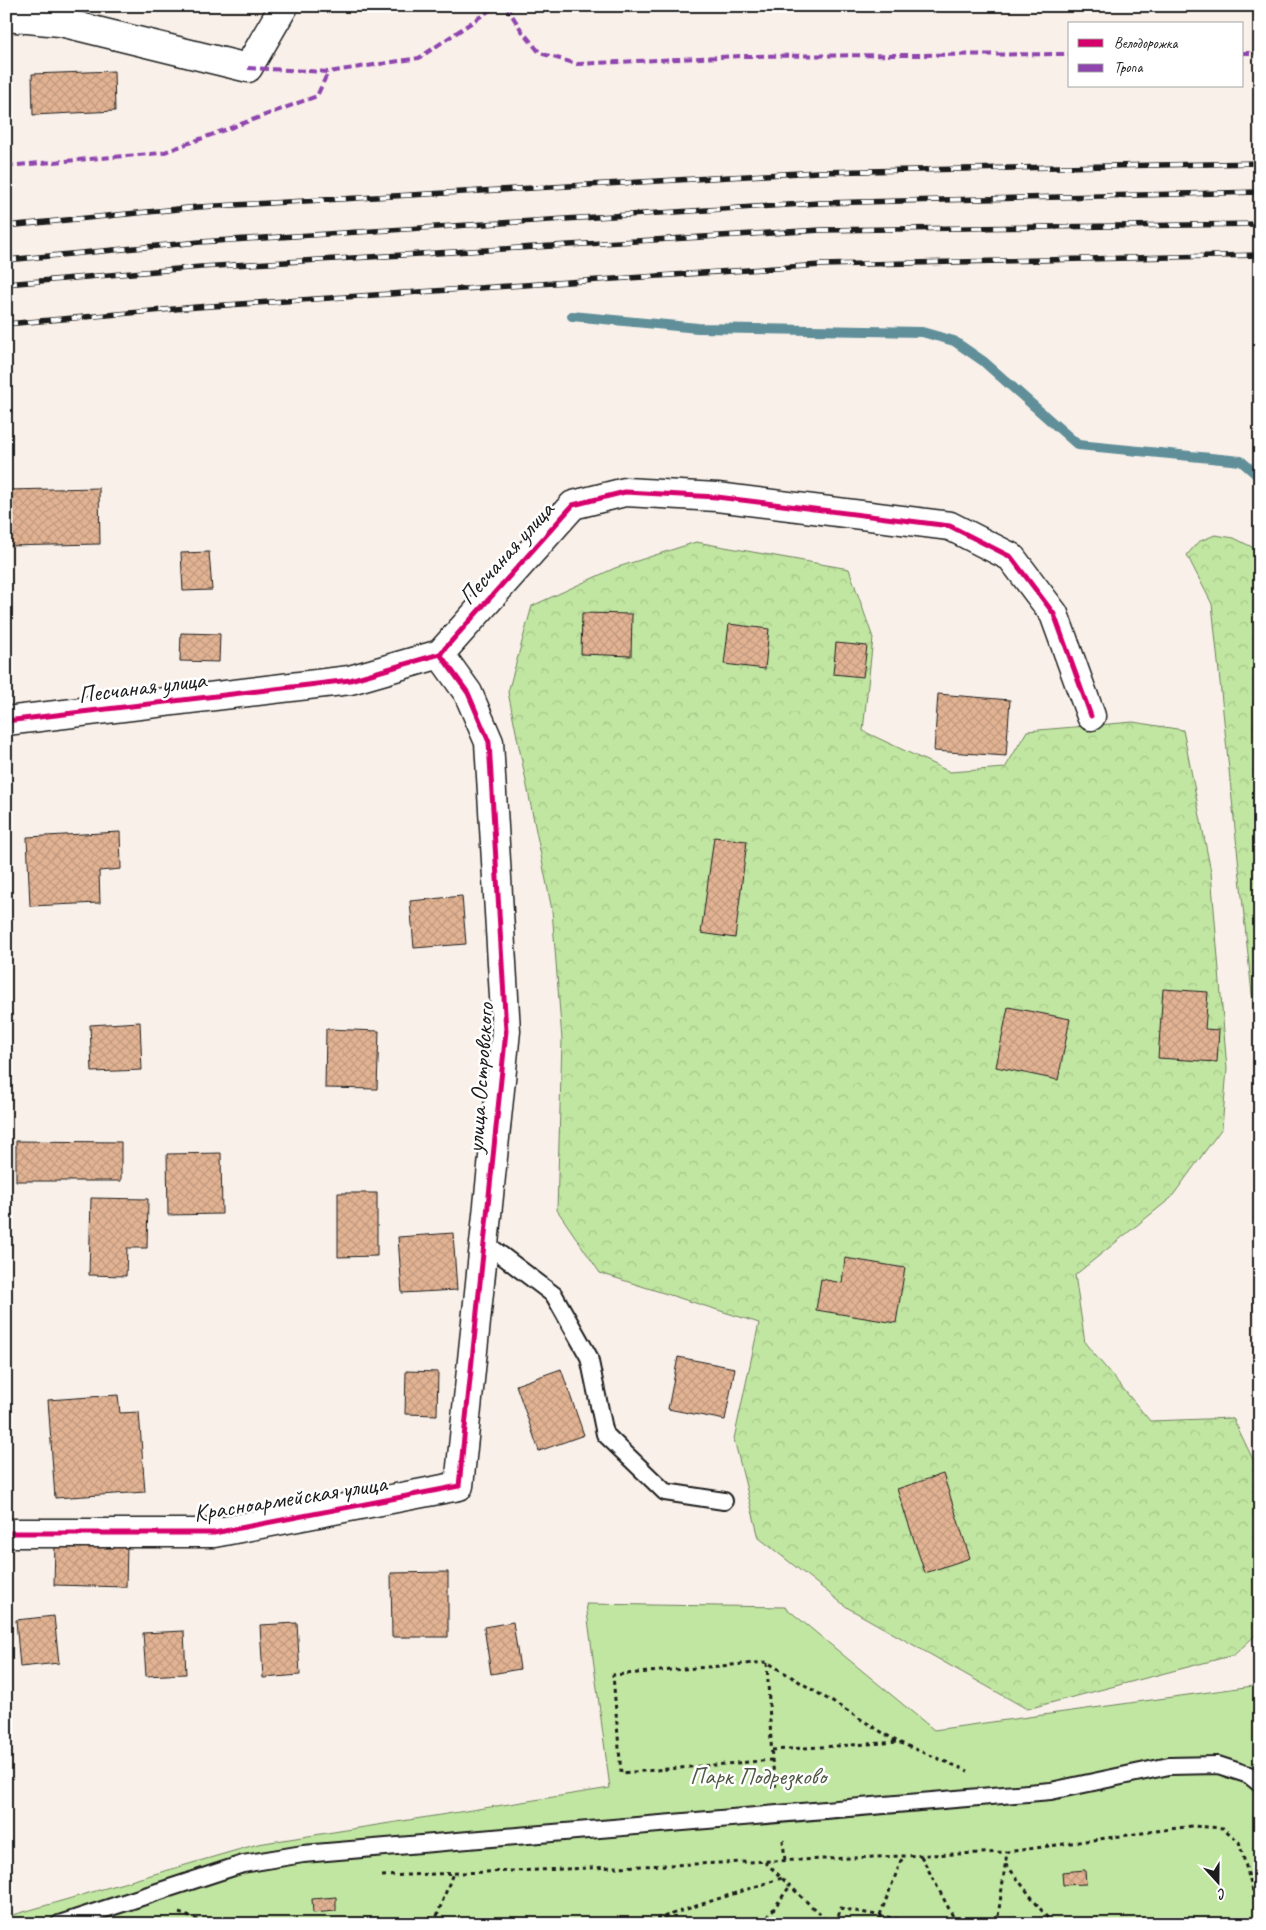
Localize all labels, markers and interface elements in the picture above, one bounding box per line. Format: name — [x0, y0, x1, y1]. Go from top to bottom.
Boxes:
legend — [1068, 22, 1244, 88]
text: Велодорожка — [1114, 34, 1178, 53]
text: Тропа — [1114, 58, 1143, 77]
street label: Песчаная улица — [452, 494, 561, 611]
street label: Песчаная улица — [76, 664, 209, 710]
street label: улица Островского — [460, 1000, 500, 1156]
street label: Красноармейская улица — [192, 1468, 390, 1528]
park label: Парк Подрезково — [690, 1761, 829, 1791]
north arrow — [1194, 1858, 1244, 1908]
text: С — [1214, 1885, 1229, 1904]

